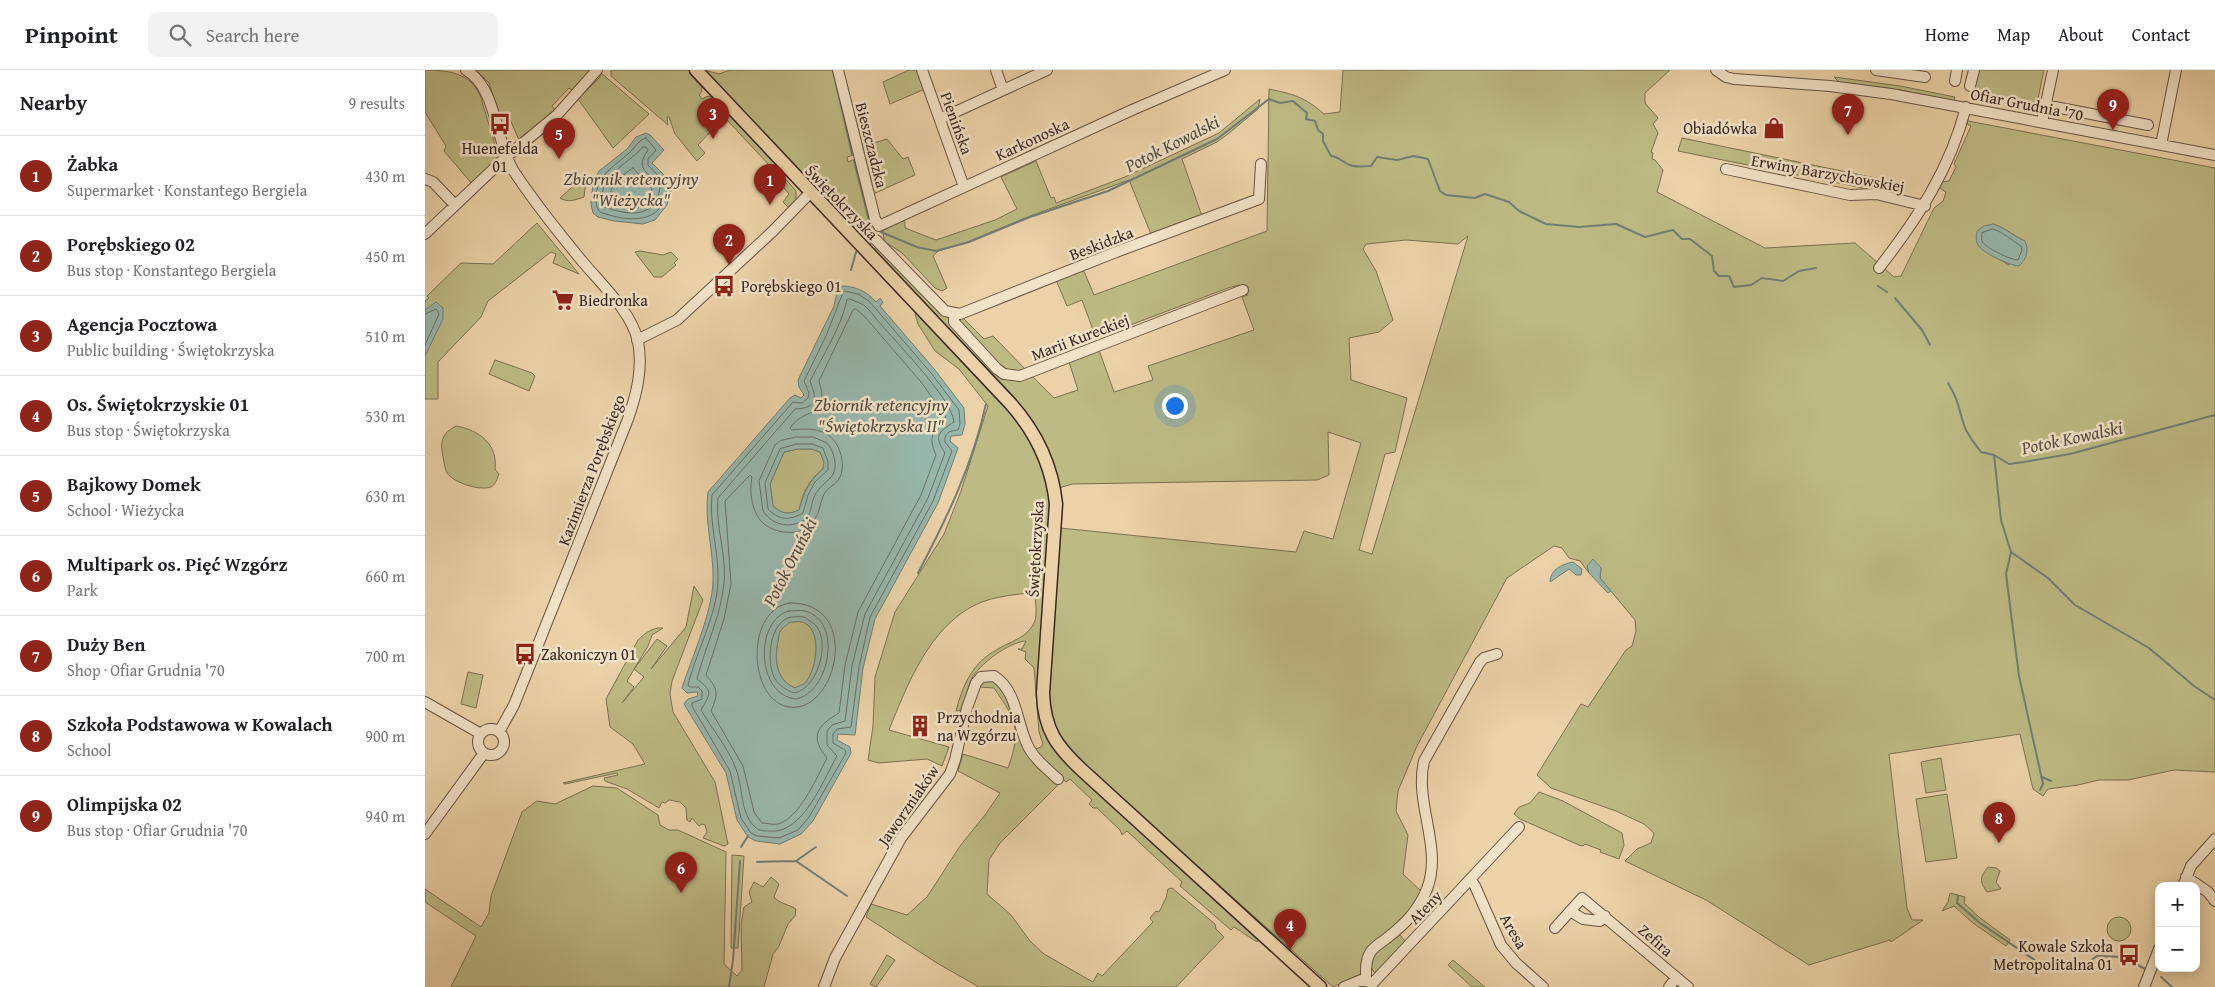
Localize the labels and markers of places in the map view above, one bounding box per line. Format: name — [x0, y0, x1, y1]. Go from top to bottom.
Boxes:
pin: 9 — [2097, 89, 2129, 130]
pin: 7 — [1832, 94, 1864, 135]
pin: 3 — [697, 98, 729, 139]
bus stop icon: Huenefelda 01 — [487, 111, 513, 137]
shop icon: Obiadówka — [1761, 115, 1787, 141]
place label: Obiadówka — [1683, 116, 1757, 140]
pin: 5 — [543, 118, 575, 159]
place label: Huenefelda 01 — [462, 136, 539, 178]
pin: 1 — [754, 164, 786, 205]
pin: 2 — [713, 224, 745, 265]
bus stop icon: Porębskiego 01 — [711, 273, 737, 299]
place label: Porębskiego 01 — [741, 274, 842, 298]
supermarket icon: Biedronka — [550, 287, 576, 313]
place label: Biedronka — [579, 288, 648, 312]
bus stop icon: Zakoniczyn 01 — [512, 641, 538, 667]
place label: Zakoniczyn 01 — [541, 642, 636, 666]
place label: Przychodnia na Wzgórzu — [937, 705, 1021, 747]
building icon: Przychodnia na Wzgórzu — [907, 713, 933, 739]
pin: 8 — [1983, 802, 2015, 843]
pin: 6 — [665, 852, 697, 893]
pin: 4 — [1274, 909, 1306, 950]
place label: Kowale Szkoła Metropolitalna 01 — [1993, 934, 2113, 976]
bus stop icon: Kowale Szkoła Metropolitalna 01 — [2116, 942, 2142, 968]

